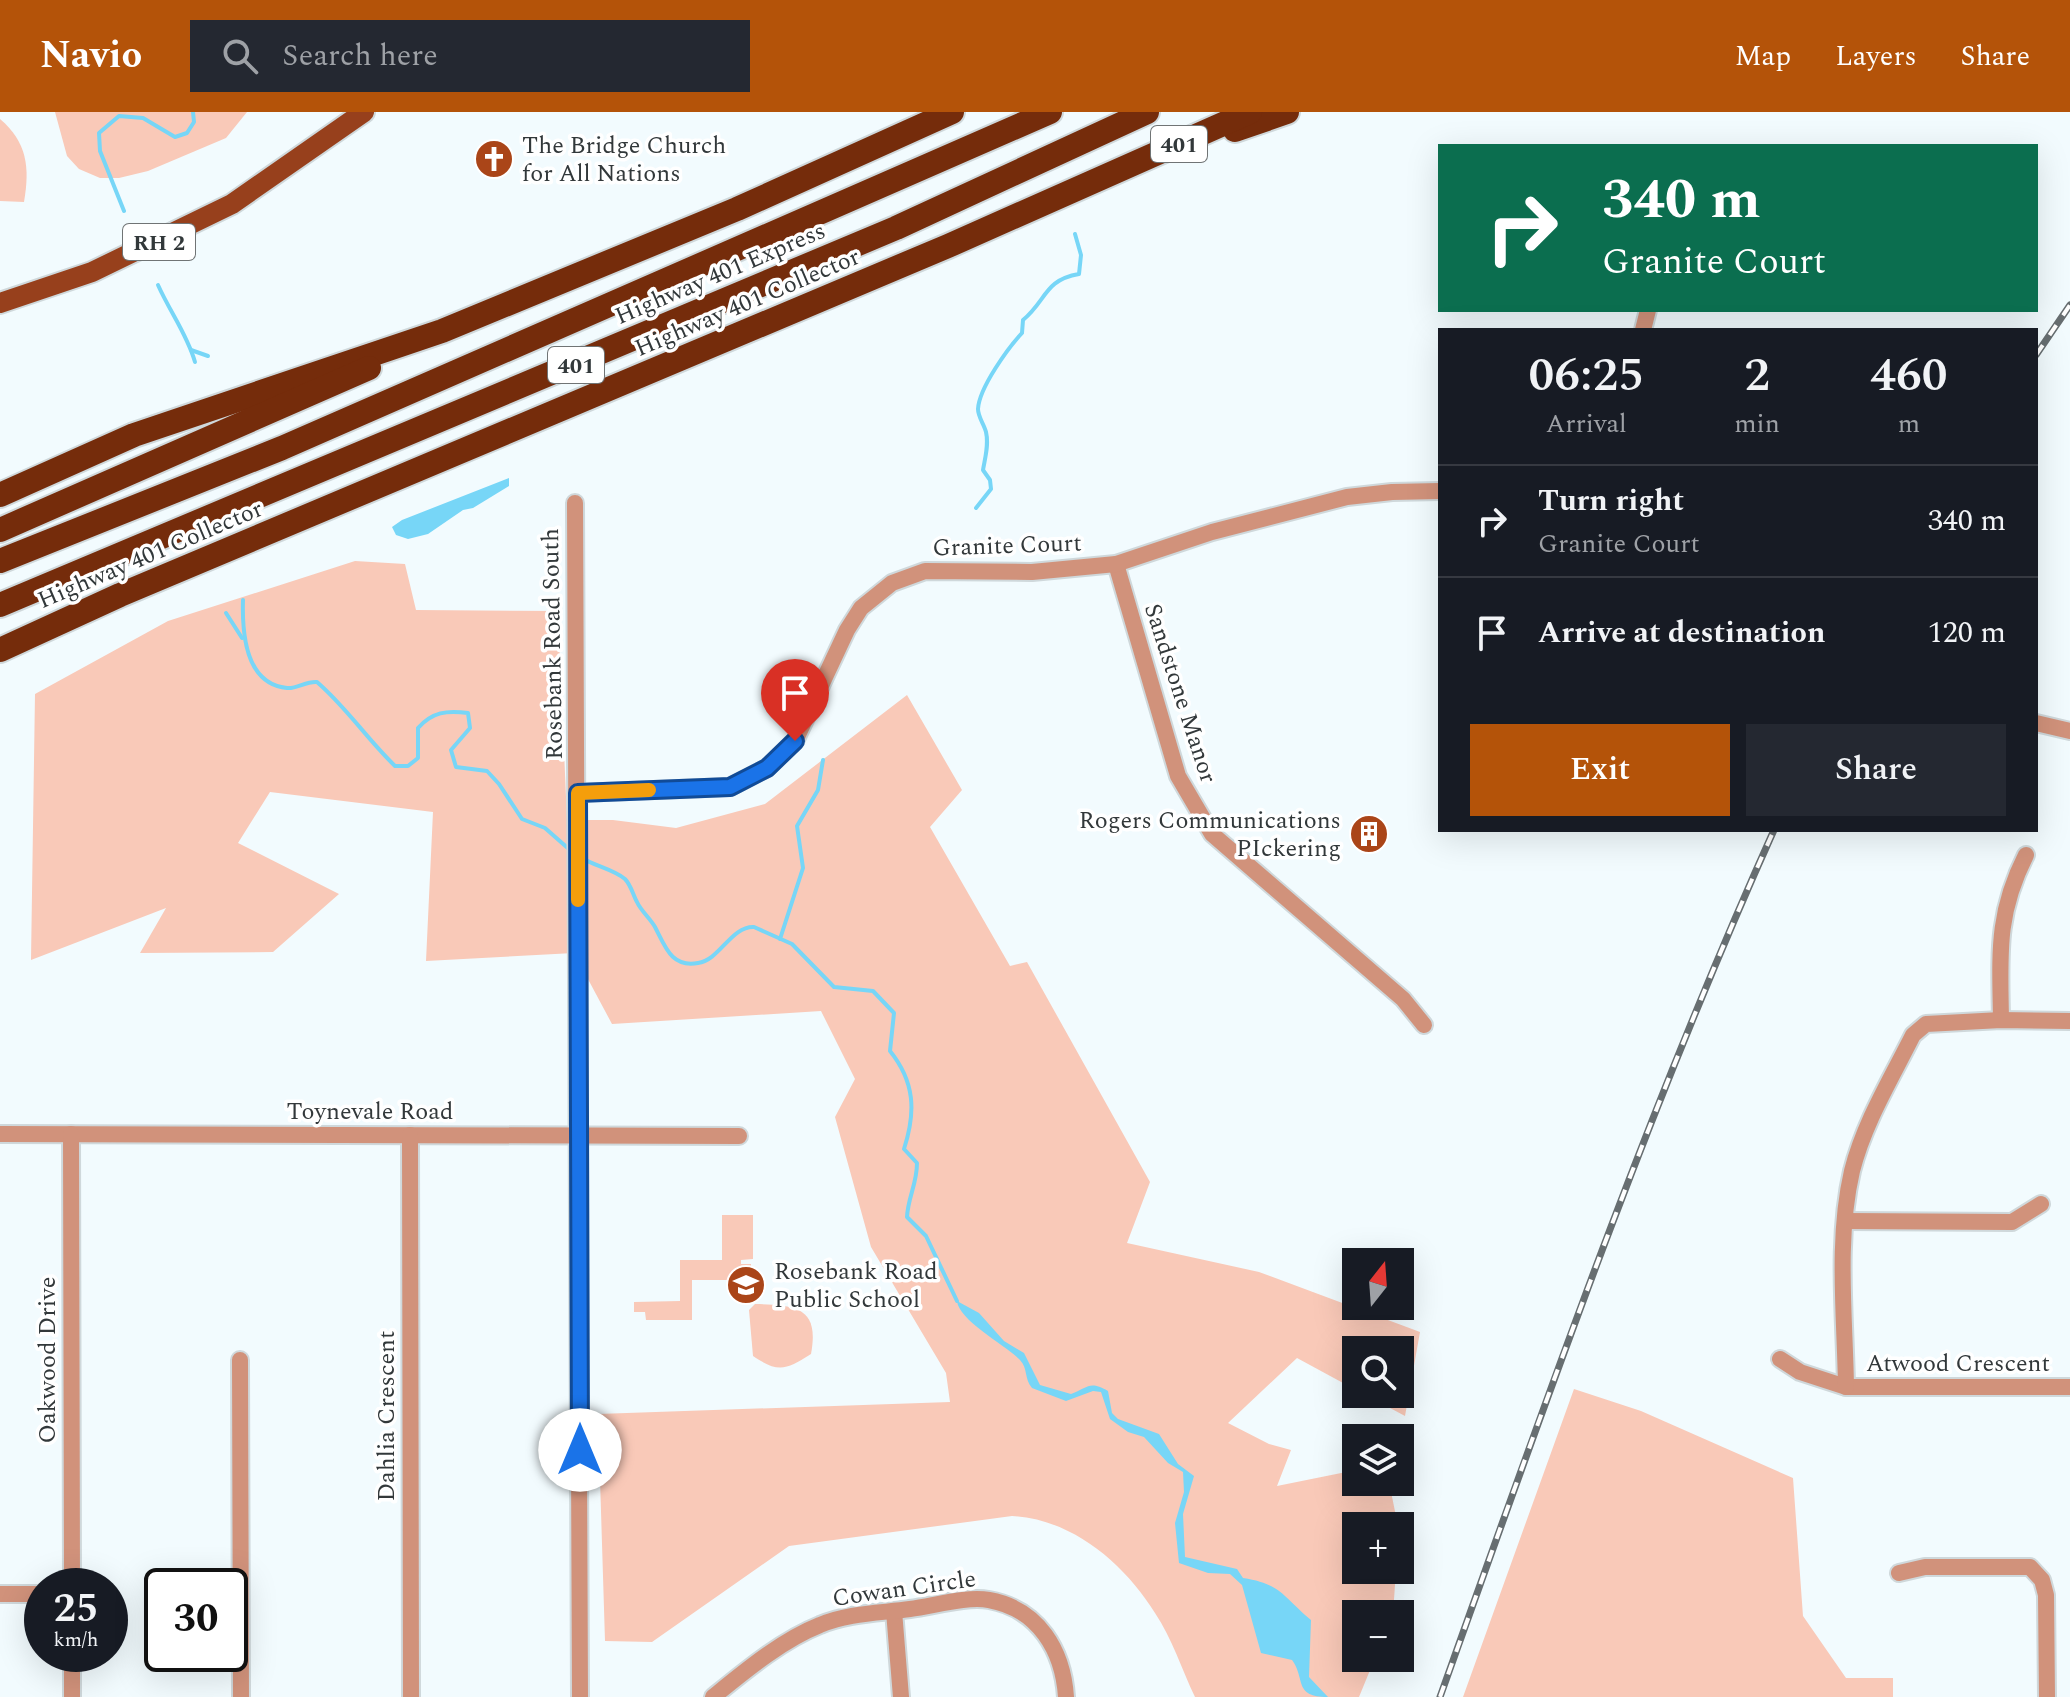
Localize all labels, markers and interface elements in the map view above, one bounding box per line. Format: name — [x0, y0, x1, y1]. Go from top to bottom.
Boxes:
search box — [190, 20, 750, 92]
text: Navio — [40, 27, 142, 85]
text: Search here — [282, 33, 438, 79]
icon: search — [218, 34, 262, 78]
text: Map — [1735, 35, 1791, 78]
text: Layers — [1835, 35, 1917, 78]
text: Share — [1961, 35, 2030, 78]
road number: 401 — [1151, 126, 1207, 162]
place label: The Bridge Church for All Nations — [522, 128, 726, 192]
church icon: The Bridge Church for All Nations — [473, 138, 515, 180]
text: 340 m — [1602, 158, 1761, 243]
icon: right — [1470, 176, 1574, 280]
street label: Highway 401 Express — [610, 213, 831, 335]
road number: RH 2 — [123, 224, 195, 260]
text: Granite Court — [1602, 235, 1826, 290]
street label: Highway 401 Collector — [629, 239, 866, 367]
text: 06:25 — [1528, 339, 1644, 412]
text: 2 — [1744, 339, 1770, 412]
text: 460 — [1870, 339, 1948, 412]
road number: 401 — [548, 347, 604, 383]
text: Arrival — [1546, 404, 1627, 444]
text: min — [1734, 404, 1780, 444]
text: m — [1898, 404, 1920, 444]
text: Turn right — [1538, 478, 1684, 524]
street label: Highway 401 Collector — [32, 491, 269, 619]
text: 340 m — [1928, 498, 2006, 544]
icon: right — [1470, 499, 1514, 543]
text: Granite Court — [1538, 524, 1700, 564]
street label: Granite Court — [932, 525, 1082, 567]
street label: Rosebank Road South — [533, 528, 573, 760]
street label: Sandstone Manor — [1134, 599, 1226, 788]
text: Arrive at destination — [1538, 610, 1825, 656]
text: 120 m — [1928, 610, 2006, 656]
icon: arrive — [1470, 611, 1514, 655]
pin — [761, 659, 829, 741]
icon: arrive — [773, 671, 817, 715]
button: Exit — [1470, 724, 1730, 816]
button: Share — [1746, 724, 2006, 816]
place label: Rogers Communications PIckering — [1079, 803, 1341, 867]
building icon: Rogers Communications PIckering — [1348, 813, 1390, 855]
street label: Toynevale Road — [287, 1094, 453, 1130]
north arrow — [1342, 1248, 1414, 1320]
map controls — [1342, 1248, 1414, 1672]
place label: Rosebank Road Public School — [774, 1254, 938, 1318]
school or university icon: Rosebank Road Public School — [725, 1264, 767, 1306]
street label: Oakwood Drive — [30, 1277, 66, 1443]
street label: Dahlia Crescent — [369, 1331, 405, 1502]
button: search — [1342, 1336, 1414, 1408]
street label: Atwood Crescent — [1866, 1346, 2050, 1382]
position arrow — [538, 1408, 622, 1492]
button: layers — [1342, 1424, 1414, 1496]
button: + — [1342, 1512, 1414, 1584]
street label: Cowan Circle — [830, 1561, 978, 1617]
speed limit sign: 30 — [144, 1568, 248, 1672]
text: 25 — [54, 1579, 98, 1640]
button: − — [1342, 1600, 1414, 1672]
text: km/h — [54, 1625, 99, 1655]

